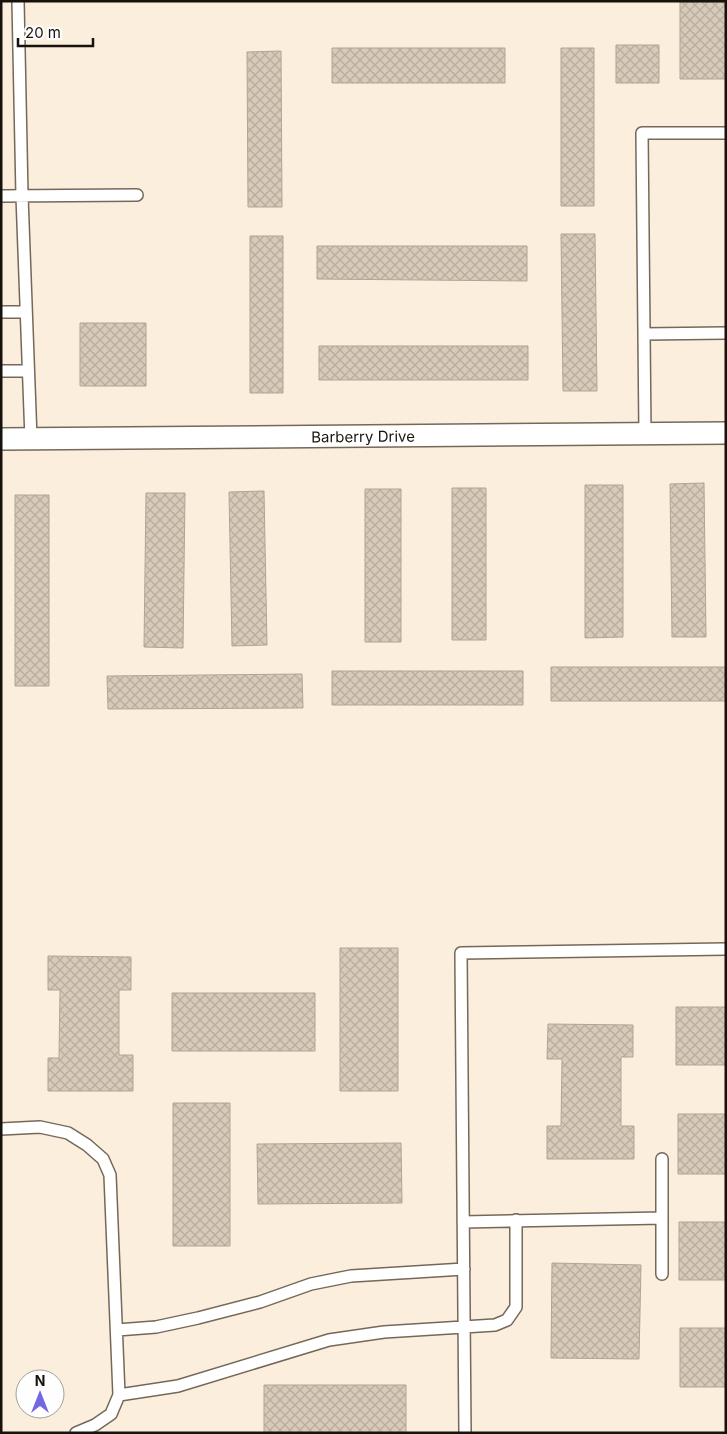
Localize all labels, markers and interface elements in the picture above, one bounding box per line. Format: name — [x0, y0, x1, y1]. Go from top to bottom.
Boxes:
scale bar — [18, 15, 92, 47]
text: 20 m — [25, 23, 61, 42]
street label: Barberry Drive — [311, 426, 415, 446]
north arrow — [15, 1369, 65, 1419]
text: N — [35, 1372, 45, 1389]

